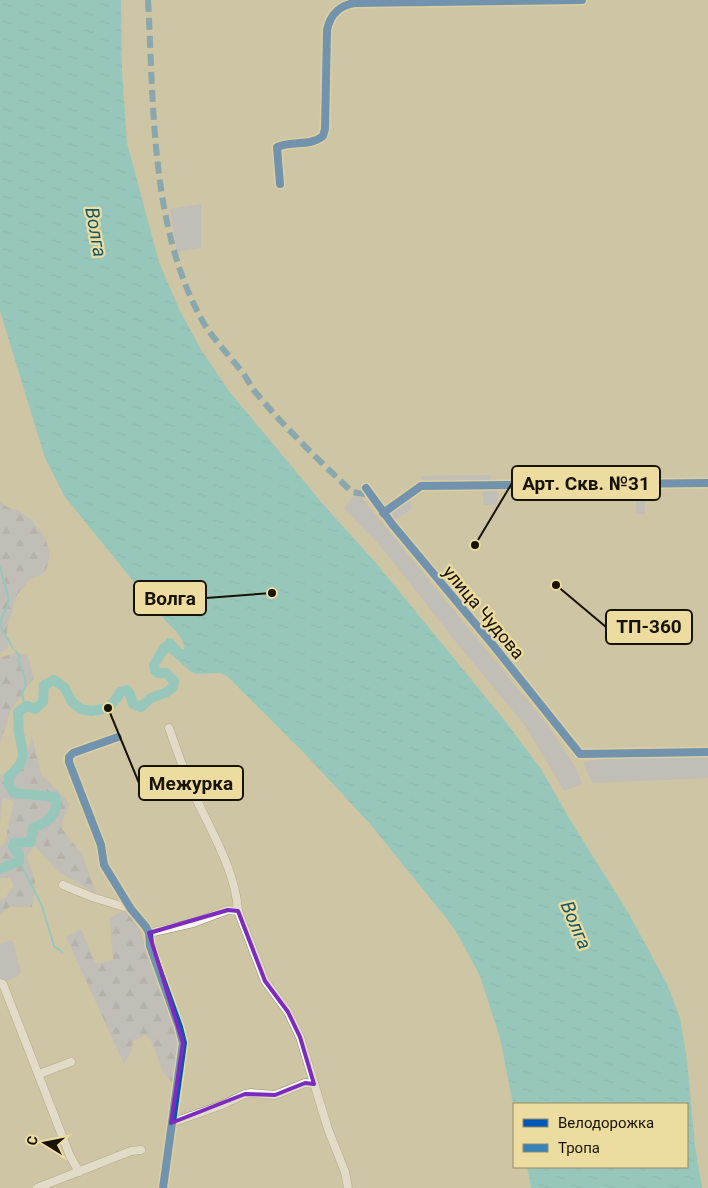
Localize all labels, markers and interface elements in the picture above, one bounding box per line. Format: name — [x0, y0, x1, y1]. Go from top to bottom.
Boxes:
water label: Волга — [80, 205, 112, 259]
callout: Арт. Скв. №31 — [512, 466, 660, 500]
text: Арт. Скв. №31 — [522, 472, 650, 495]
street label: улица Чудова — [439, 561, 529, 663]
callout: Волга — [134, 581, 206, 615]
text: Волга — [144, 587, 196, 610]
callout: ТП-360 — [606, 610, 692, 644]
text: ТП-360 — [616, 615, 682, 638]
callout: Межурка — [139, 766, 243, 800]
text: Межурка — [149, 772, 233, 795]
water label: Волга — [556, 897, 596, 953]
legend — [513, 1103, 688, 1168]
text: Велодорожка — [558, 1114, 654, 1132]
north arrow — [20, 1118, 70, 1168]
text: С — [24, 1135, 41, 1147]
text: Тропа — [558, 1139, 600, 1157]

